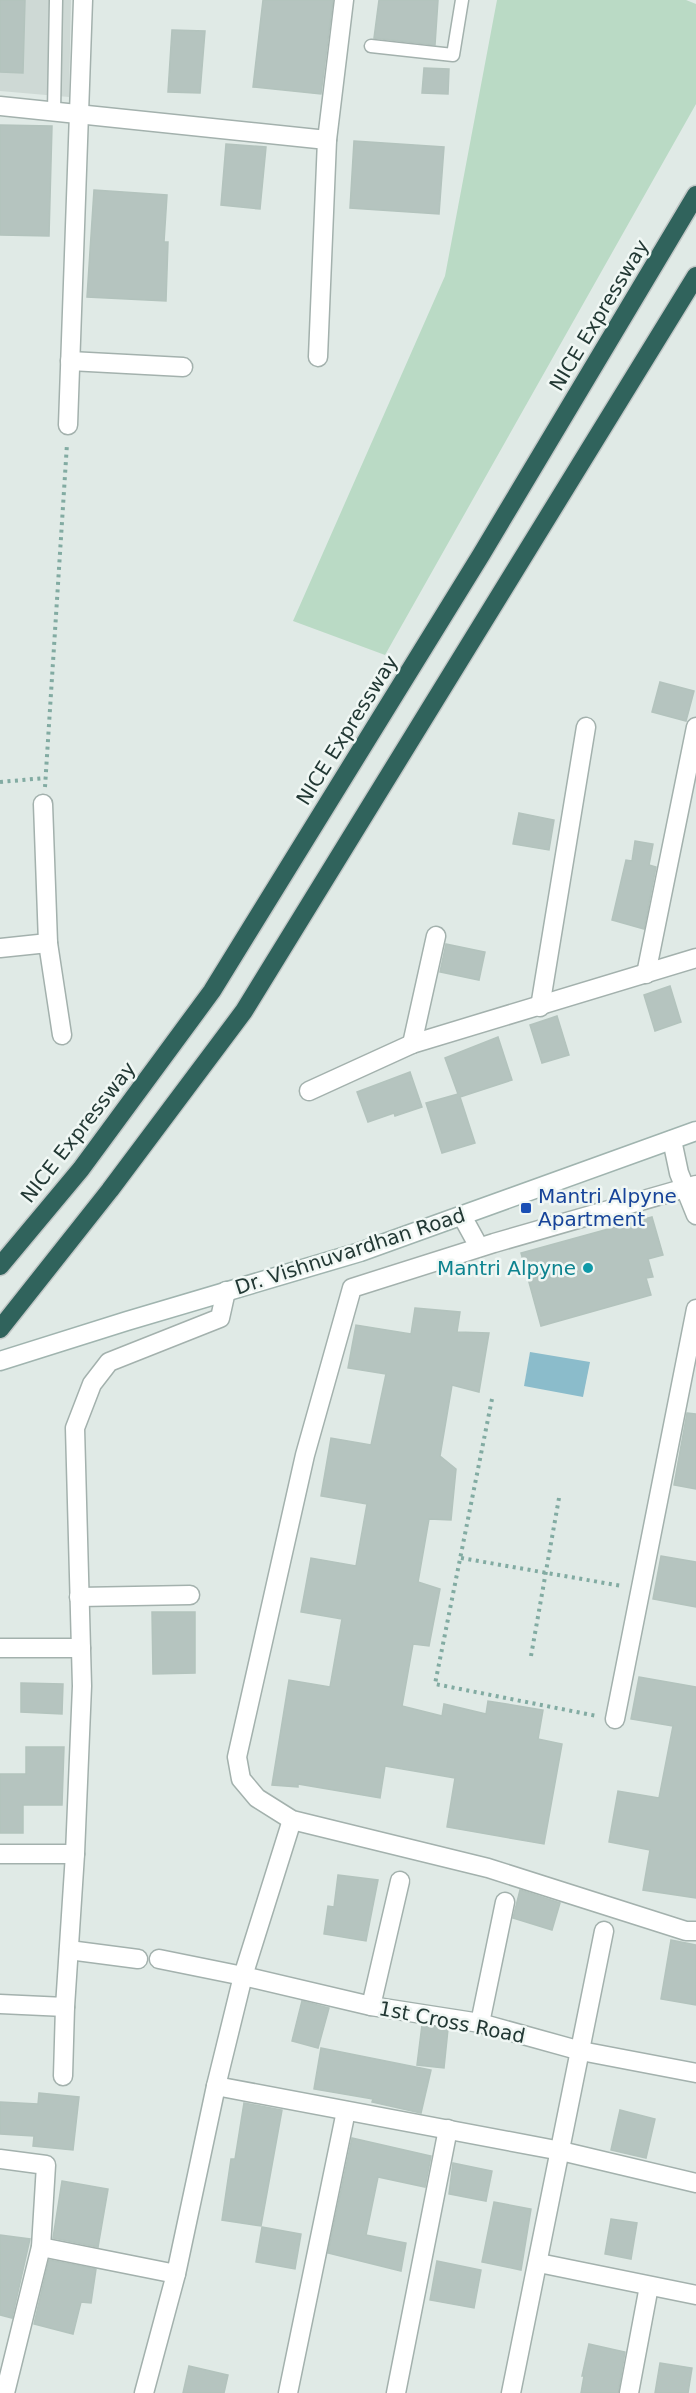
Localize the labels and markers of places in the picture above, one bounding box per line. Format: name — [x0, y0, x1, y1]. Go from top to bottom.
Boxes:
place label: Mantri Alpyne Apartment — [538, 1184, 677, 1231]
marker: Mantri Alpyne Apartment — [519, 1201, 533, 1215]
place label: Mantri Alpyne — [437, 1256, 576, 1280]
marker: Mantri Alpyne — [581, 1261, 595, 1275]

